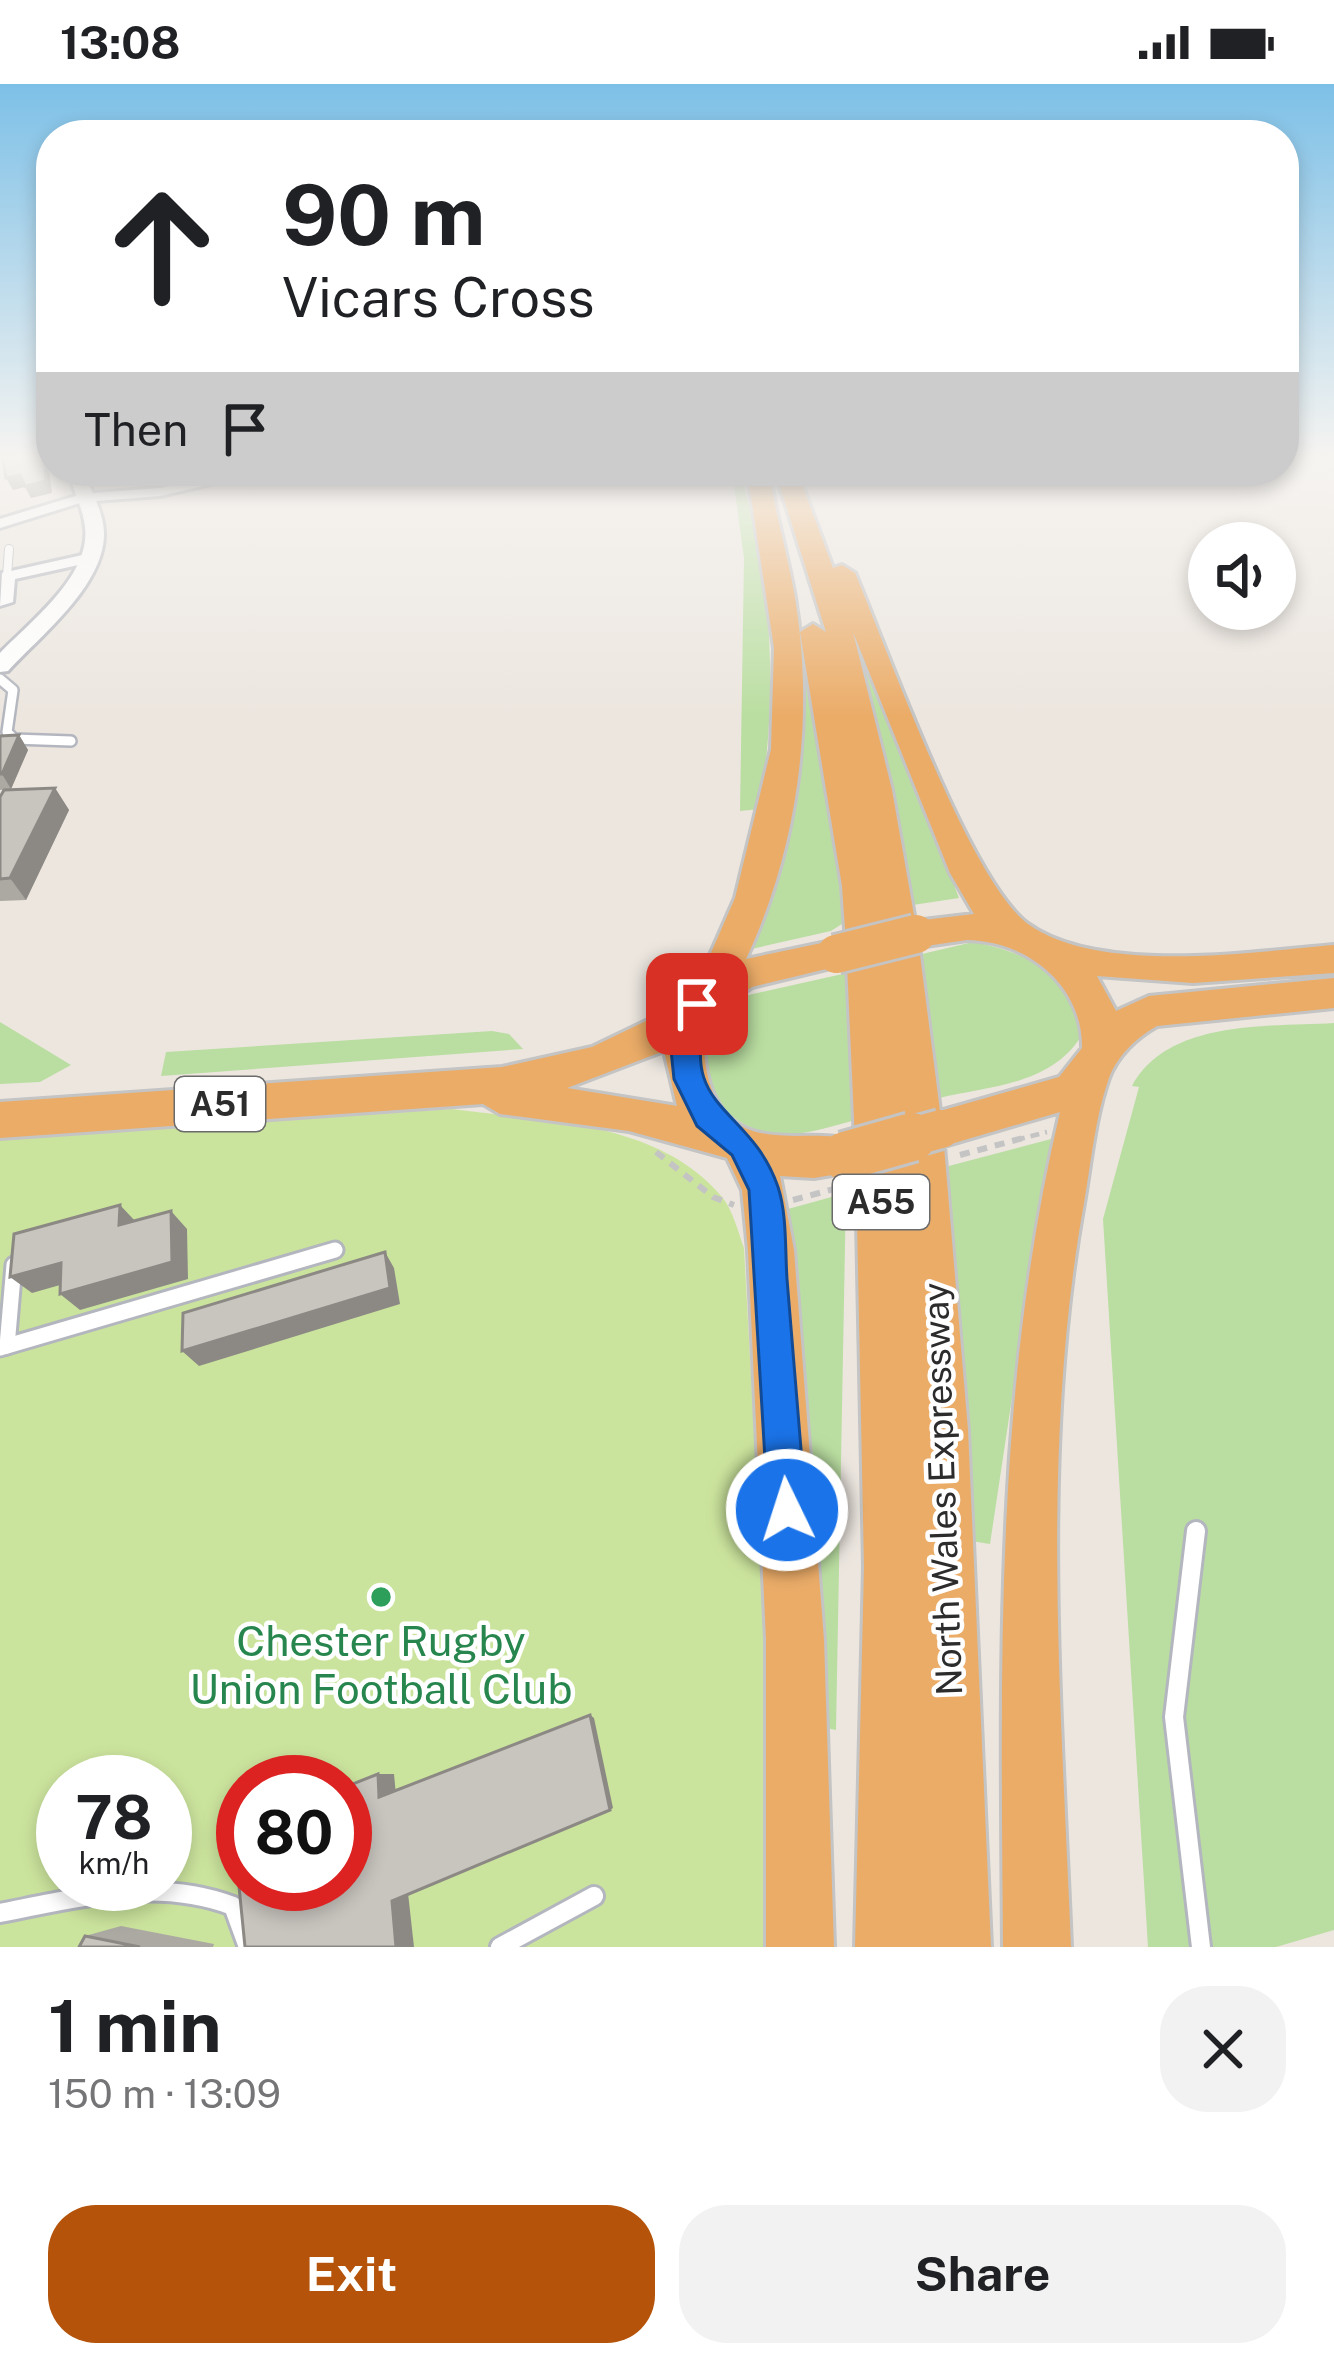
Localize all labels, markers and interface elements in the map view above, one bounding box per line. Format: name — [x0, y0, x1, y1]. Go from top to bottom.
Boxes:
text: 13:08 — [60, 16, 180, 69]
text: 90 m — [282, 165, 485, 264]
icon: ahead — [84, 168, 240, 324]
text: Vicars Cross — [282, 266, 595, 329]
icon: arrive — [212, 396, 278, 462]
text: Then — [84, 403, 188, 456]
map controls — [1188, 522, 1296, 630]
button: sound — [1188, 522, 1296, 630]
pin — [646, 953, 748, 1055]
icon: arrive — [664, 971, 730, 1037]
road number: A51 — [175, 1077, 265, 1131]
road number: A55 — [833, 1175, 929, 1229]
street label: North Wales Expressway — [914, 1282, 970, 1696]
position arrow — [724, 1447, 850, 1573]
marker: Chester Rugby Union Football Club — [368, 1584, 394, 1610]
place label: Chester Rugby Union Football Club — [189, 1616, 573, 1713]
speed limit sign: 80 — [216, 1755, 372, 1911]
text: 78 — [75, 1782, 153, 1853]
text: km/h — [79, 1845, 149, 1881]
text: 1 min — [48, 1984, 222, 2068]
button: close — [1160, 1986, 1286, 2112]
text: 150 m · 13:09 — [48, 2071, 281, 2117]
button: Exit — [48, 2205, 655, 2343]
button: Share — [679, 2205, 1286, 2343]

